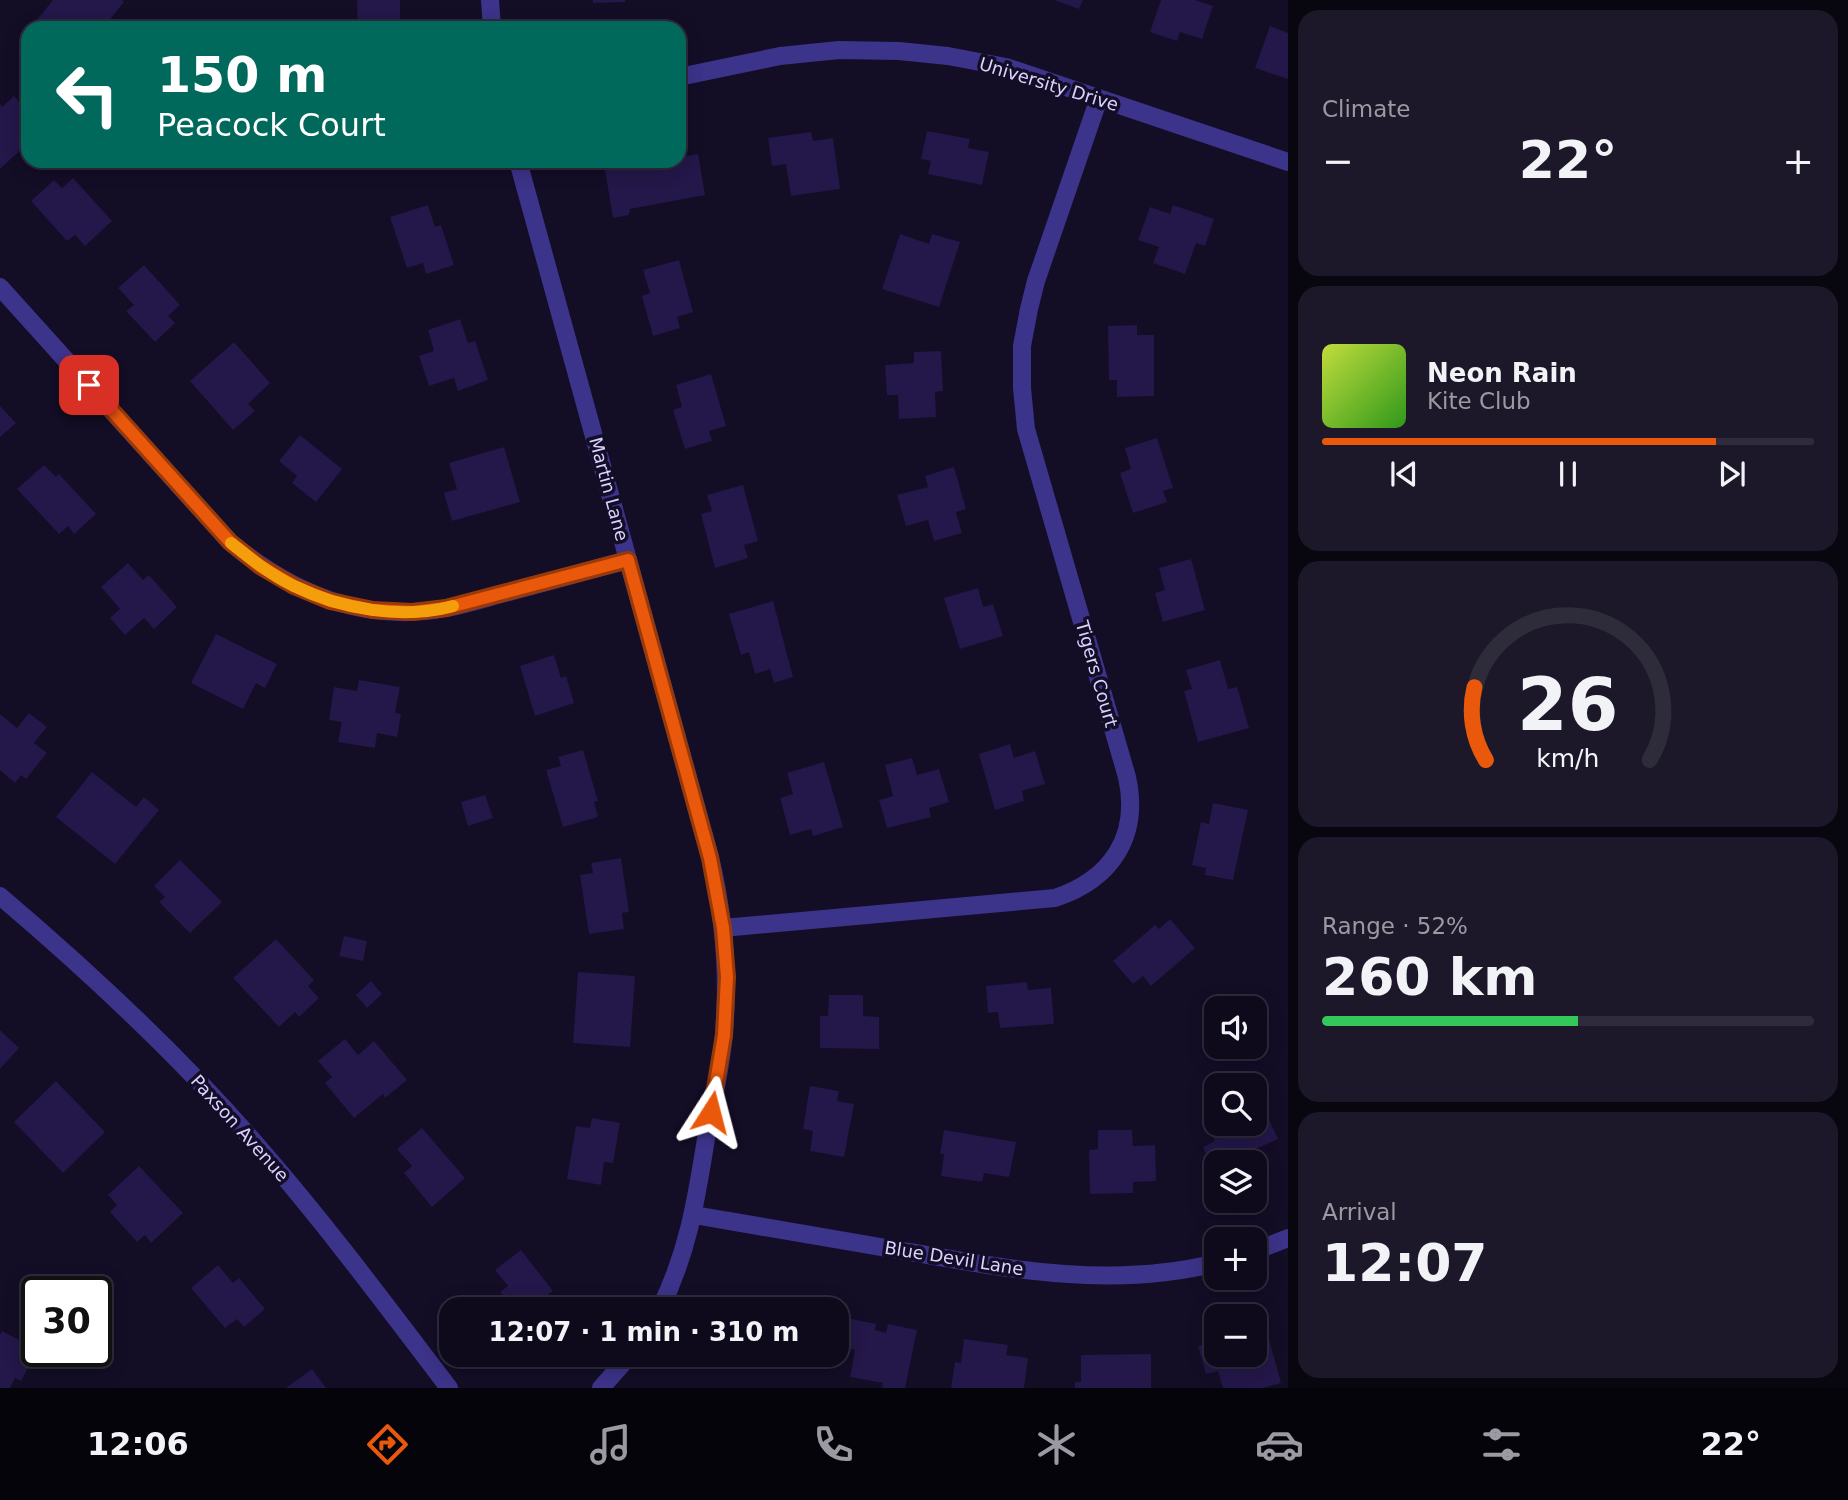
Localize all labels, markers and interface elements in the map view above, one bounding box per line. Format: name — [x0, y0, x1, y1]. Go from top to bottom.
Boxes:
text: 150 m — [157, 47, 327, 104]
icon: left — [42, 49, 133, 140]
street label: University Drive — [977, 53, 1121, 115]
text: Climate — [1322, 96, 1411, 122]
text: Peacock Court — [157, 106, 386, 144]
text: 22° — [1519, 130, 1617, 190]
text: − — [1322, 139, 1354, 183]
text: + — [1782, 139, 1814, 183]
pin — [59, 355, 119, 415]
text: Neon Rain — [1427, 358, 1577, 388]
icon: arrive — [70, 366, 108, 404]
text: Kite Club — [1427, 388, 1531, 414]
street label: Martin Lane — [585, 435, 633, 543]
icon: previous — [1385, 455, 1423, 493]
icon: pause — [1549, 455, 1587, 493]
icon: next — [1713, 455, 1751, 493]
street label: Tigers Court — [1071, 617, 1122, 730]
text: 26 — [1517, 662, 1619, 747]
text: km/h — [1536, 744, 1600, 773]
text: Range · 52% — [1322, 913, 1468, 939]
text: 260 km — [1322, 947, 1537, 1007]
map controls — [1204, 996, 1267, 1367]
button: sound — [1204, 996, 1267, 1059]
street label: Paxson Avenue — [187, 1070, 293, 1186]
button: search — [1204, 1073, 1267, 1136]
position arrow — [674, 1075, 748, 1149]
button: layers — [1204, 1150, 1267, 1213]
text: Arrival — [1322, 1199, 1397, 1225]
button: + — [1204, 1227, 1267, 1290]
text: 12:07 — [1322, 1233, 1488, 1293]
street label: Blue Devil Lane — [883, 1237, 1025, 1279]
speed limit sign: 30 — [21, 1276, 112, 1367]
button: − — [1204, 1304, 1267, 1367]
text: 12:07 · 1 min · 310 m — [489, 1317, 799, 1347]
icon: directions — [363, 1420, 412, 1469]
icon: music — [586, 1420, 635, 1469]
icon: phone — [809, 1420, 858, 1469]
icon: climate — [1032, 1420, 1081, 1469]
icon: car — [1255, 1420, 1304, 1469]
icon: filters — [1477, 1420, 1526, 1469]
text: 12:06 — [87, 1425, 189, 1463]
text: 22° — [1700, 1425, 1761, 1463]

